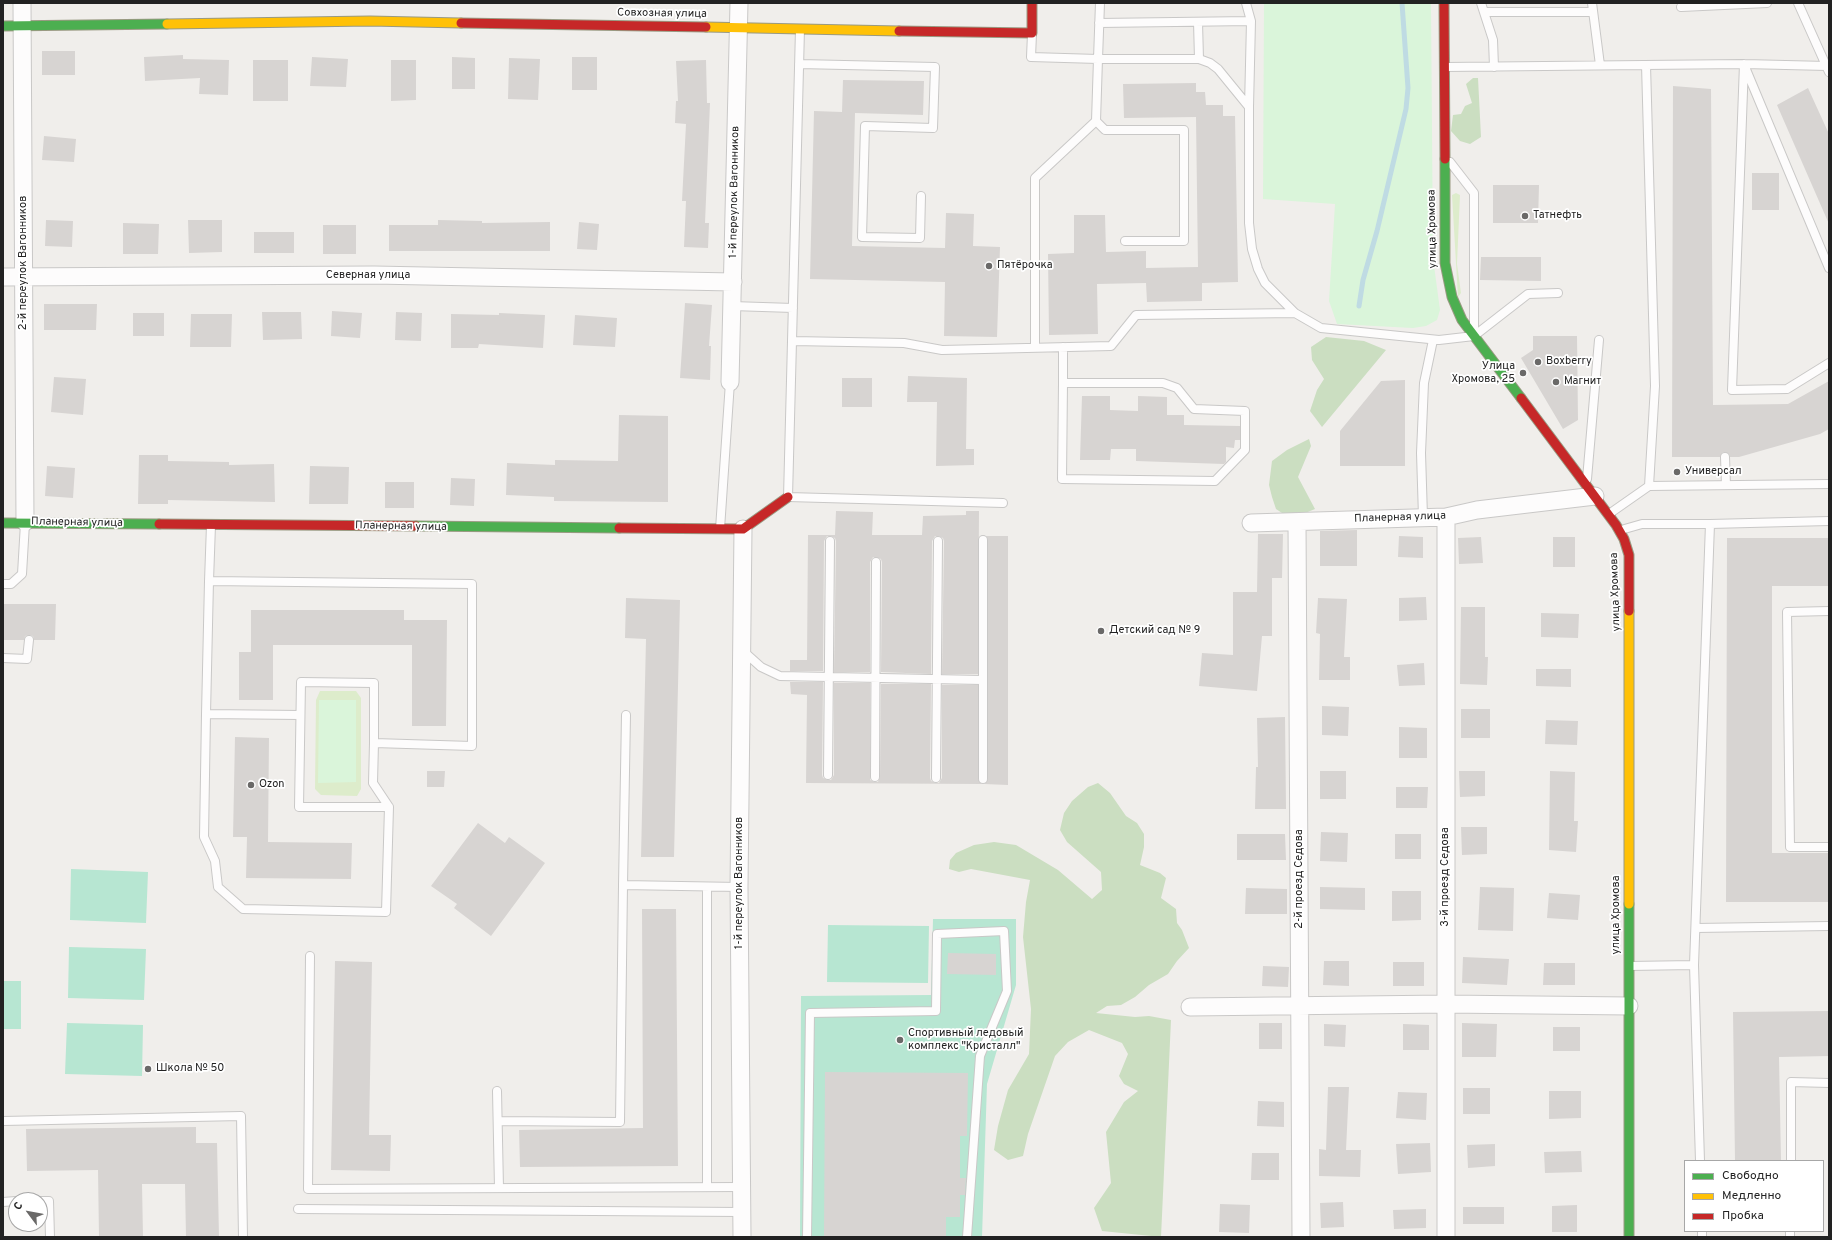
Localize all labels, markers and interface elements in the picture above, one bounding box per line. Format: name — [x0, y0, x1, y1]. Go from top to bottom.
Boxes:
street label: Совхозная улица — [617, 7, 707, 21]
street label: 1-й переулок Вагонников — [727, 126, 743, 258]
street label: улица Хромова — [1426, 189, 1440, 269]
street label: 2-й переулок Вагонников — [17, 196, 31, 330]
place label: Татнефть — [1533, 209, 1582, 223]
marker: Татнефть — [1520, 211, 1530, 221]
place label: Пятёрочка — [997, 259, 1053, 273]
marker: Пятёрочка — [984, 261, 994, 271]
street label: Северная улица — [326, 269, 410, 283]
place label: Boxberry — [1546, 355, 1592, 369]
marker: Boxberry — [1533, 357, 1543, 367]
place label: Улица Хромова, 25 — [1451, 360, 1515, 386]
marker: Улица Хромова, 25 — [1518, 368, 1528, 378]
place label: Магнит — [1564, 375, 1601, 389]
marker: Магнит — [1551, 377, 1561, 387]
place label: Универсал — [1685, 465, 1742, 479]
marker: Универсал — [1672, 467, 1682, 477]
street label: Планерная улица — [1354, 510, 1446, 526]
street label: Планерная улица — [31, 516, 123, 530]
street label: Планерная улица — [355, 520, 447, 534]
street label: улица Хромова — [1608, 552, 1624, 632]
place label: Детский сад № 9 — [1109, 624, 1200, 638]
marker: Детский сад № 9 — [1096, 626, 1106, 636]
place label: Ozon — [259, 778, 285, 792]
marker: Ozon — [246, 780, 256, 790]
street label: 1-й переулок Вагонников — [733, 817, 747, 949]
street label: 3-й проезд Седова — [1439, 827, 1453, 927]
street label: 2-й проезд Седова — [1293, 829, 1307, 929]
street label: улица Хромова — [1610, 876, 1624, 954]
place label: Спортивный ледовый комплекс "Кристалл" — [908, 1027, 1024, 1053]
marker: Спортивный ледовый комплекс "Кристалл" — [895, 1035, 905, 1045]
place label: Школа № 50 — [156, 1062, 224, 1076]
marker: Школа № 50 — [143, 1064, 153, 1074]
legend — [1684, 1160, 1824, 1232]
text: Свободно — [1722, 1168, 1779, 1184]
text: Медленно — [1722, 1188, 1781, 1204]
north arrow — [8, 1192, 48, 1232]
text: С — [11, 1199, 26, 1213]
text: Пробка — [1722, 1208, 1764, 1224]

